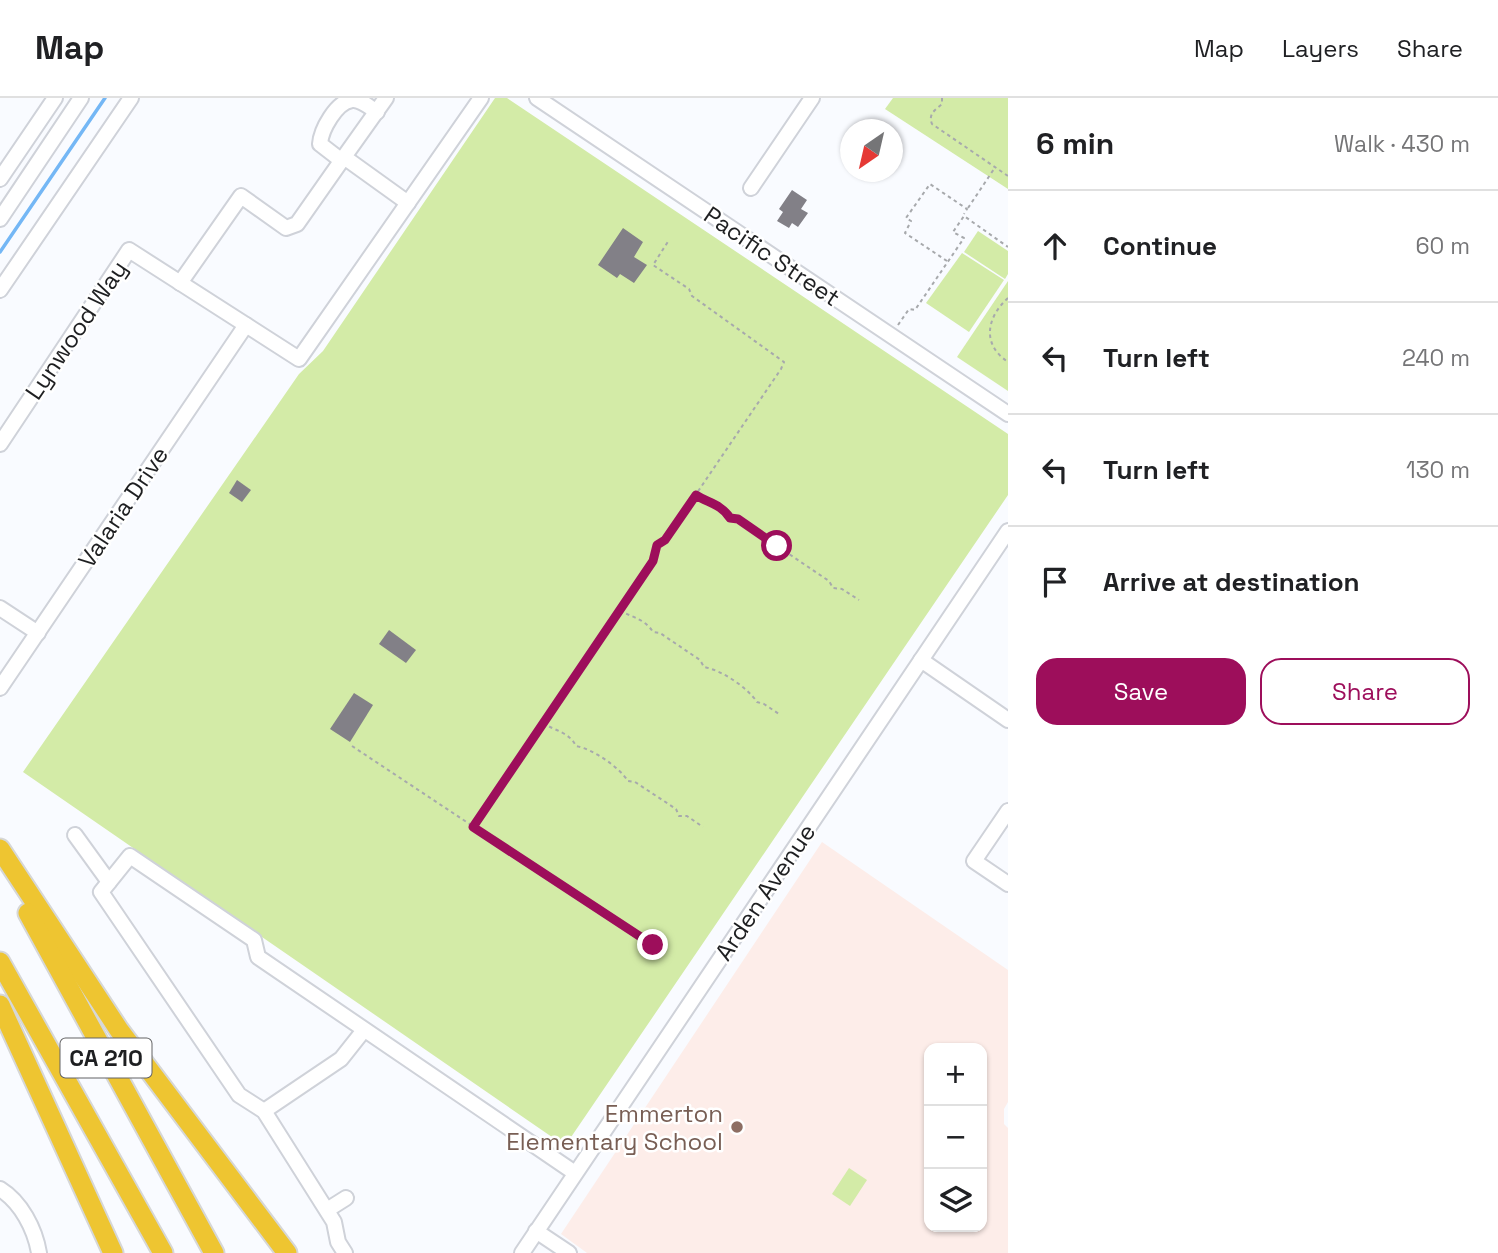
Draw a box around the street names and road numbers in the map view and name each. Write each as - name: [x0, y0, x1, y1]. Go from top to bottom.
- street label: Pacific Street: [698, 199, 846, 313]
- street label: Lynwood Way: [18, 254, 134, 406]
- street label: Valaria Drive: [71, 440, 175, 574]
- street label: Arden Avenue: [708, 818, 822, 966]
- road number: CA 210: [60, 1038, 152, 1077]

